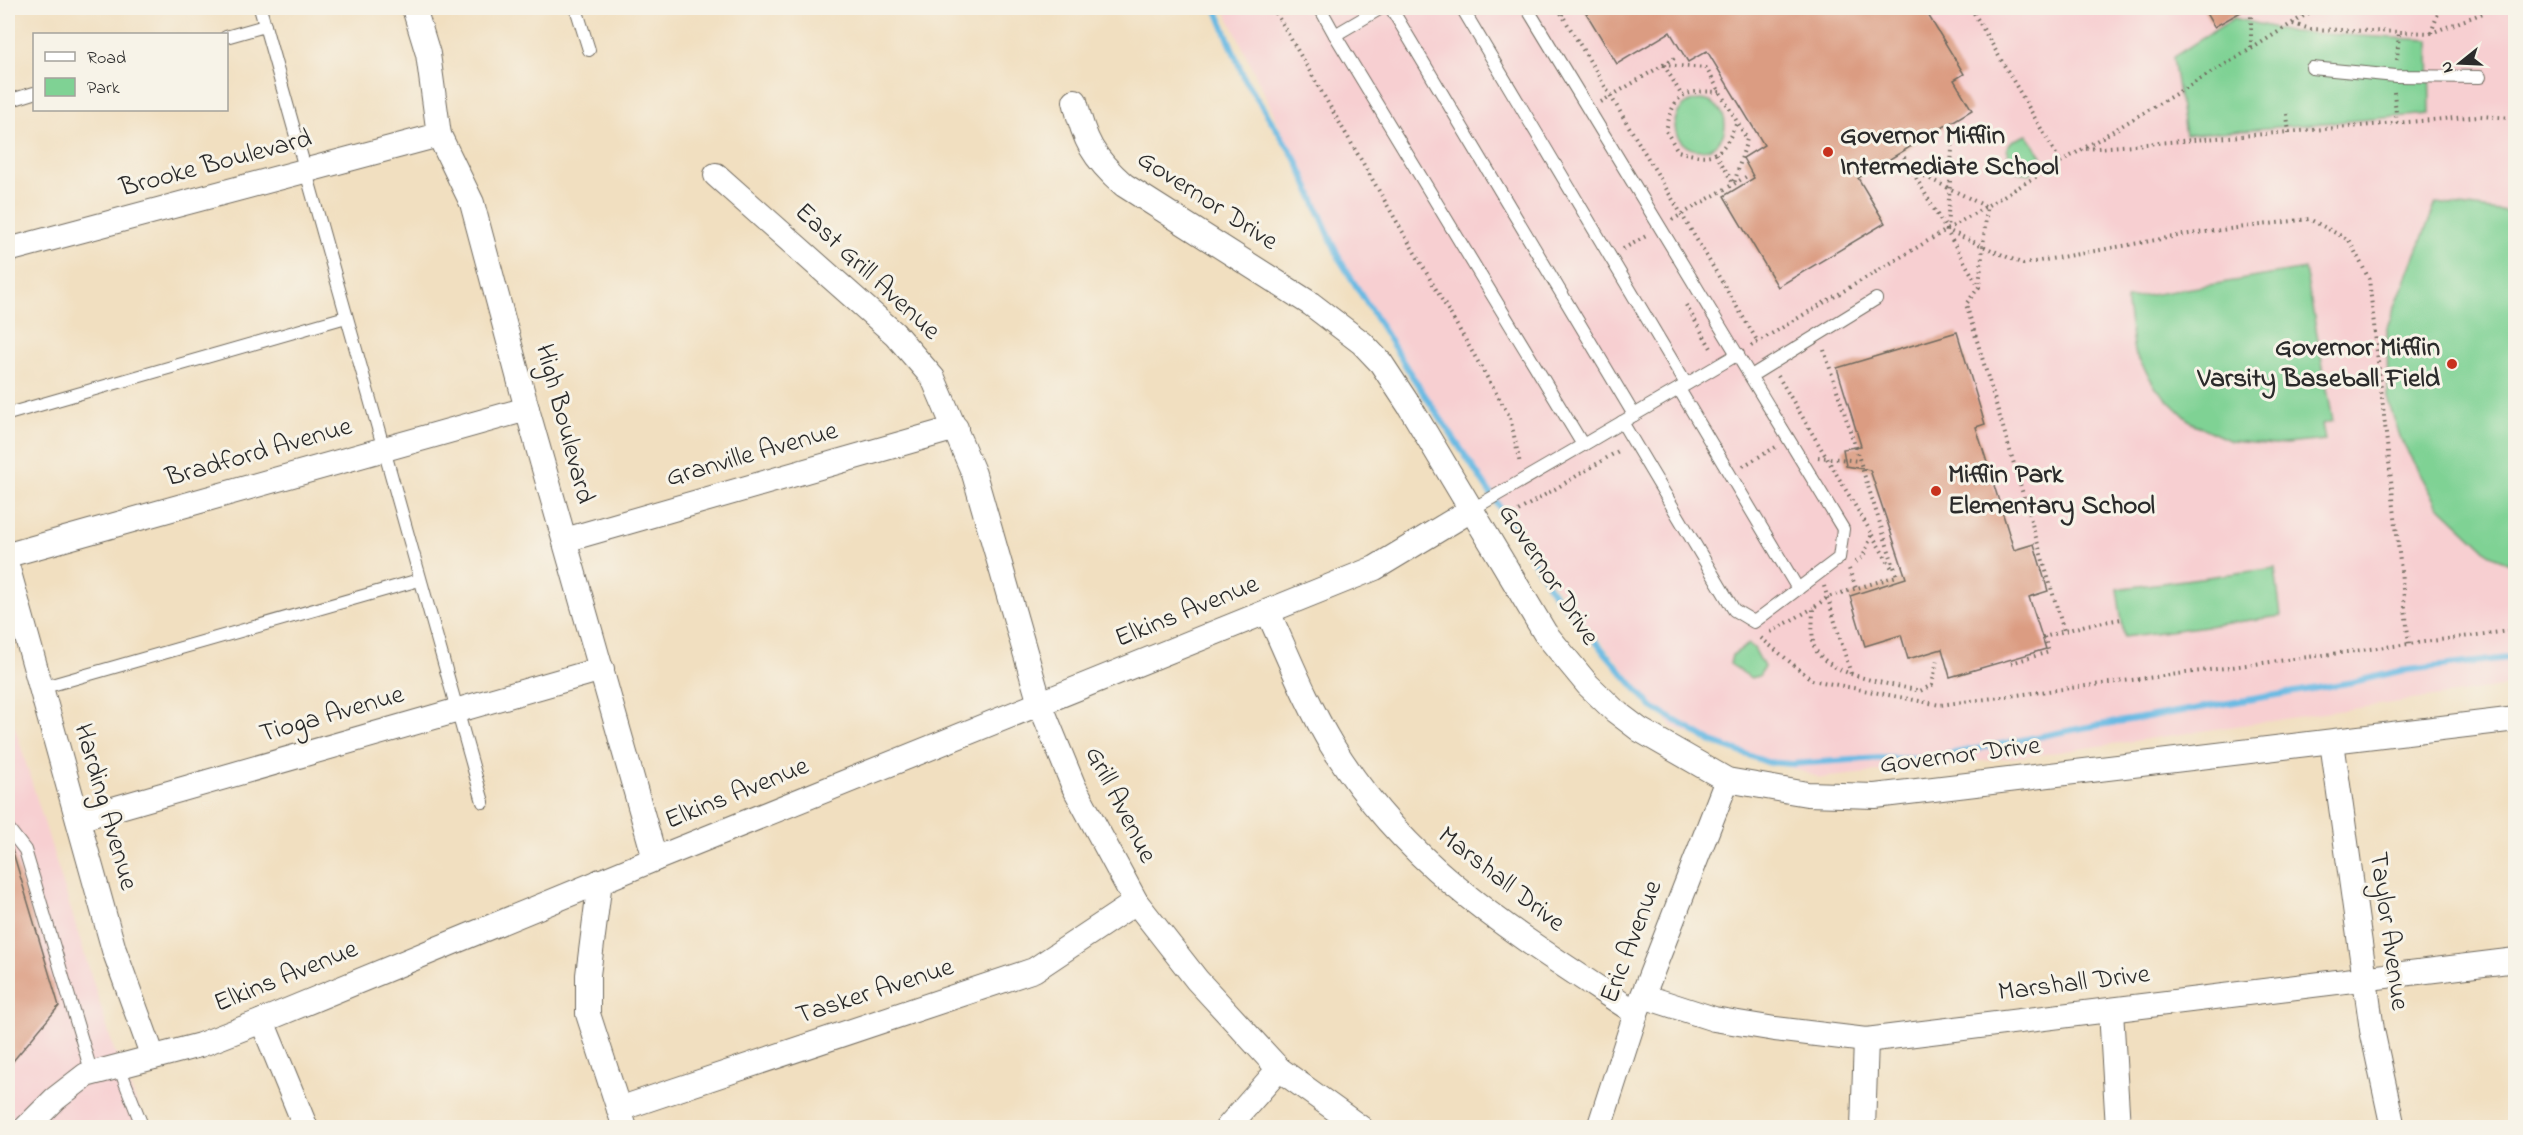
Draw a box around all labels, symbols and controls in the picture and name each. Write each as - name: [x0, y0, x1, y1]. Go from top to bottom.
- legend: [33, 33, 228, 111]
- north arrow: [2430, 33, 2490, 93]
- text: Road: [87, 46, 126, 72]
- text: N: [2434, 58, 2461, 76]
- text: Park: [87, 76, 120, 102]
- place label: Governor Mifflin Intermediate School: [1840, 117, 2059, 187]
- street label: Brooke Boulevard: [115, 120, 316, 209]
- street label: Governor Drive: [1129, 141, 1286, 262]
- marker: Governor Mifflin Intermediate School: [1821, 145, 1835, 159]
- street label: East Grill Avenue: [785, 194, 949, 351]
- place label: Governor Mifflin Varsity Baseball Field: [2197, 329, 2441, 399]
- street label: High Boulevard: [524, 340, 604, 508]
- marker: Governor Mifflin Varsity Baseball Field: [2445, 357, 2459, 371]
- street label: Bradford Avenue: [160, 408, 358, 499]
- street label: Granville Avenue: [661, 412, 843, 498]
- place label: Mifflin Park Elementary School: [1948, 456, 2155, 526]
- marker: Mifflin Park Elementary School: [1929, 484, 1943, 498]
- street label: Governor Drive: [1488, 497, 1609, 654]
- street label: Elkins Avenue: [1109, 565, 1266, 659]
- street label: Tioga Avenue: [255, 676, 410, 754]
- street label: Harding Avenue: [63, 719, 148, 896]
- street label: Governor Drive: [1877, 727, 2043, 785]
- street label: Grill Avenue: [1074, 740, 1167, 871]
- street label: Elkins Avenue: [659, 747, 816, 841]
- street label: Marshall Drive: [1429, 818, 1574, 943]
- street label: Taylor Avenue: [2358, 849, 2419, 1014]
- street label: Eric Avenue: [1591, 874, 1674, 1009]
- street label: Elkins Avenue: [208, 930, 365, 1024]
- street label: Tasker Avenue: [791, 948, 960, 1036]
- street label: Marshall Drive: [1996, 955, 2153, 1013]

